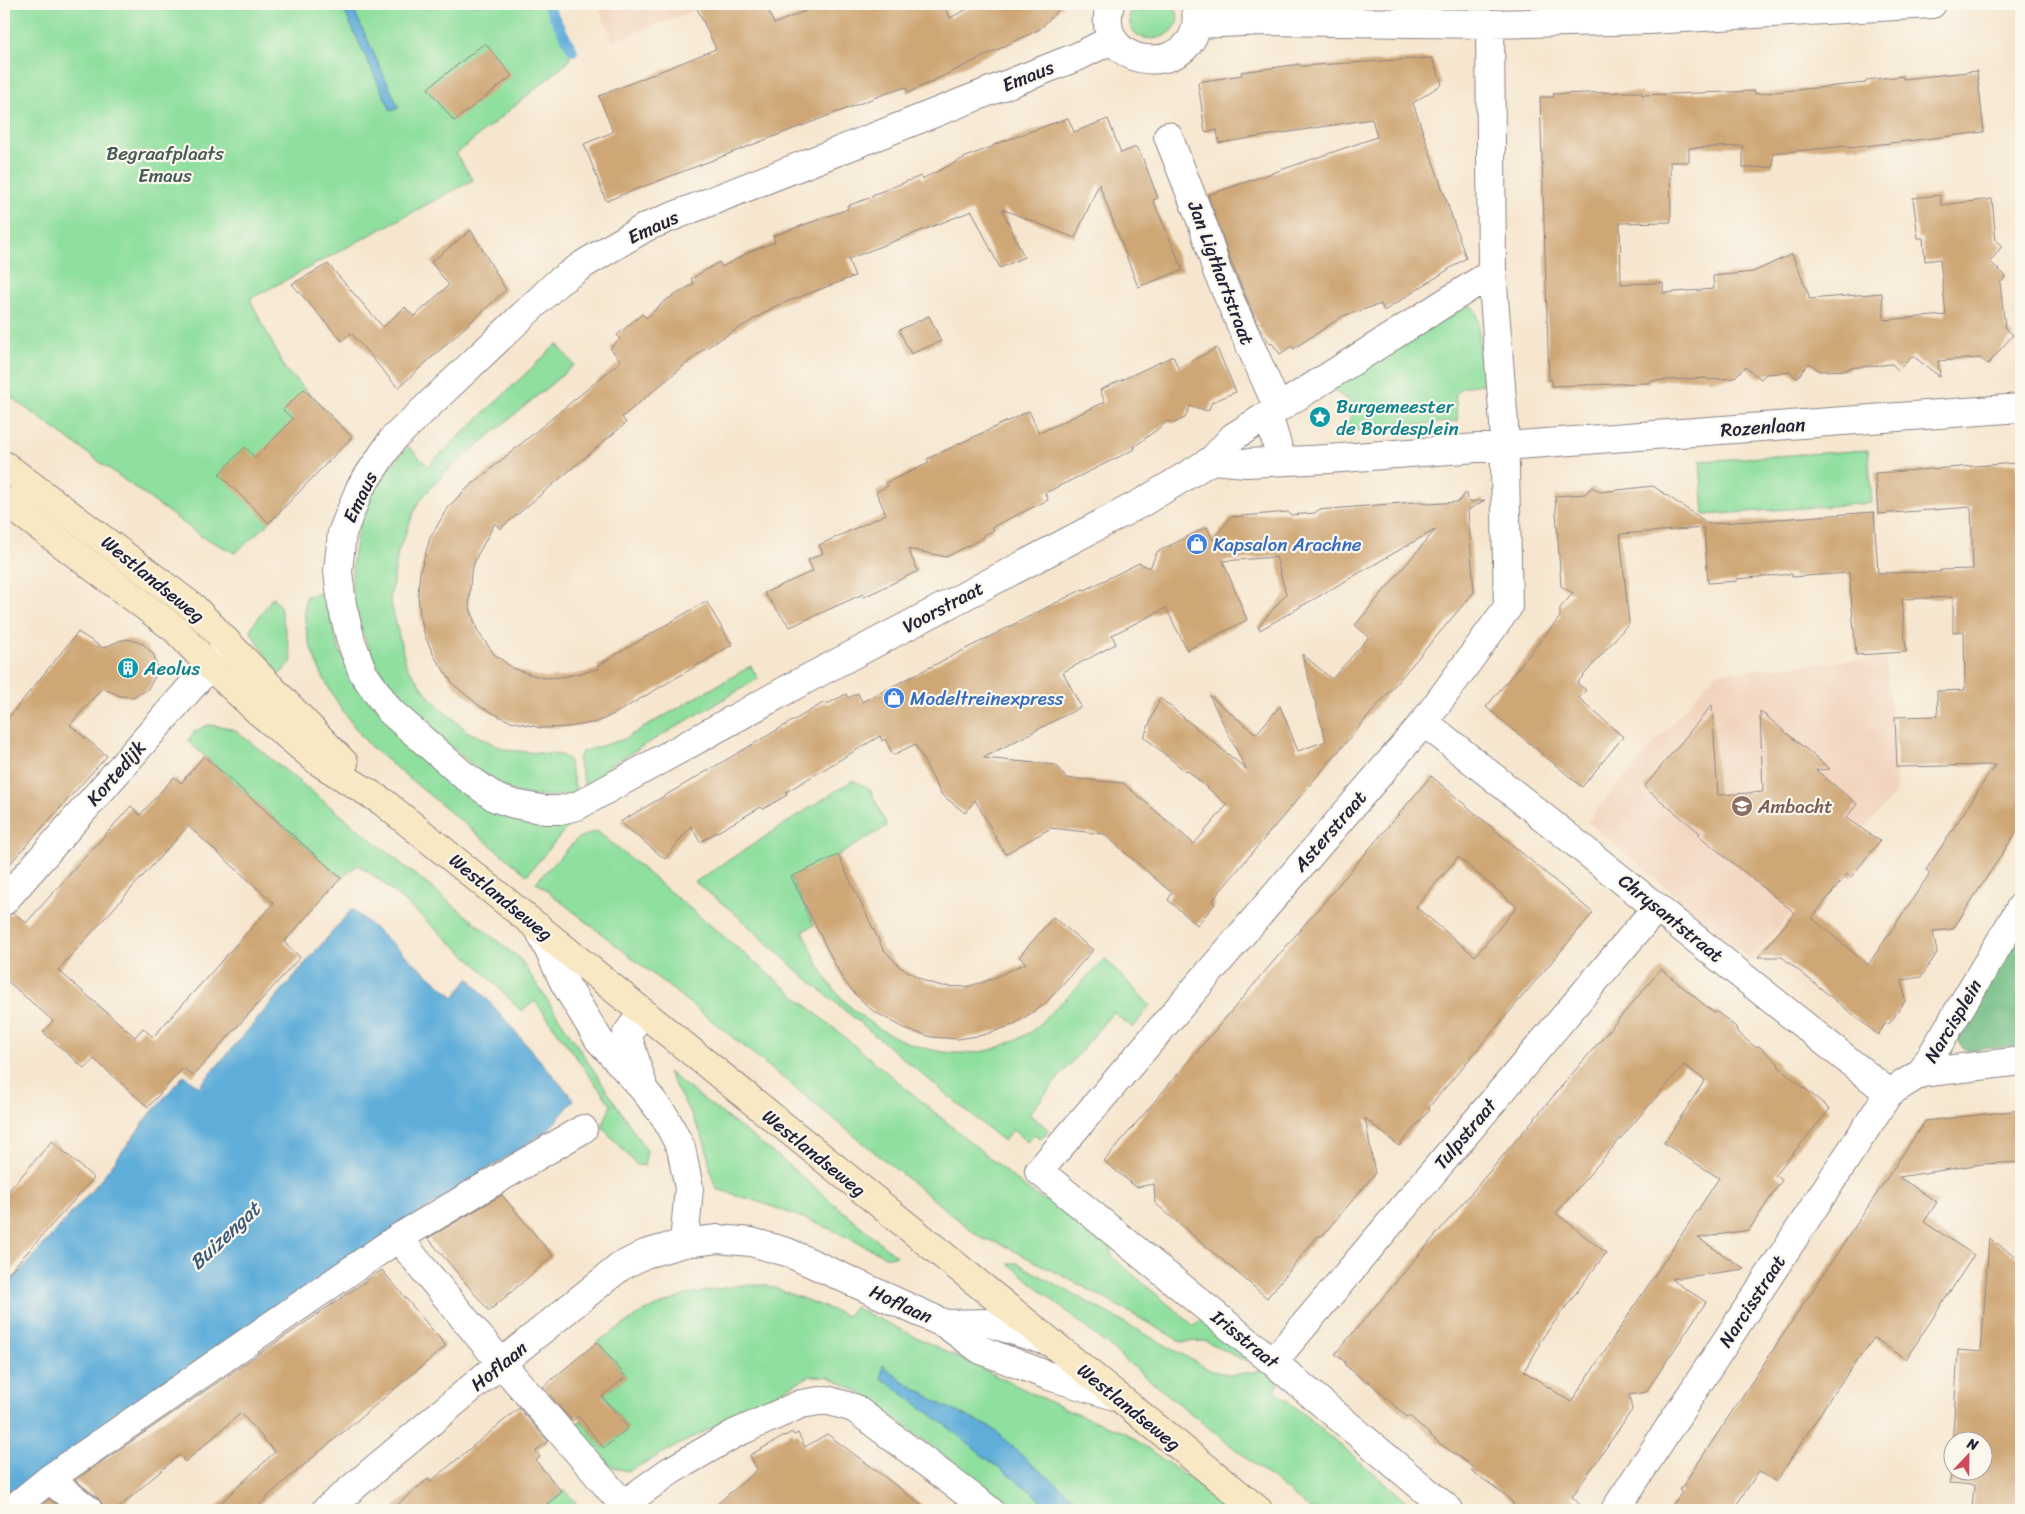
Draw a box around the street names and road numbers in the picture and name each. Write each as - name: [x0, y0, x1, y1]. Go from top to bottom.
- street label: Emaus: [997, 51, 1059, 101]
- street label: Jan Ligthartstraat: [1178, 195, 1264, 350]
- street label: Emaus: [622, 201, 684, 253]
- street label: Rozenlaan: [1719, 408, 1807, 446]
- street label: Emaus: [333, 465, 387, 528]
- street label: Westlandseweg: [94, 526, 213, 632]
- street label: Voorstraat: [896, 572, 990, 642]
- street label: Kortedijk: [78, 733, 154, 813]
- street label: Asterstraat: [1284, 783, 1375, 880]
- street label: Westlandseweg: [442, 844, 561, 950]
- street label: Chrysantstraat: [1611, 865, 1731, 971]
- street label: Narcisplein: [1915, 973, 1991, 1069]
- street label: Tulpstraat: [1425, 1090, 1506, 1177]
- street label: Westlandseweg: [755, 1100, 874, 1206]
- street label: Narcisstraat: [1710, 1248, 1794, 1354]
- street label: Hoflaan: [864, 1275, 938, 1333]
- street label: Irisstraat: [1203, 1300, 1287, 1378]
- street label: Hoflaan: [463, 1332, 535, 1400]
- street label: Westlandseweg: [1070, 1354, 1189, 1460]

